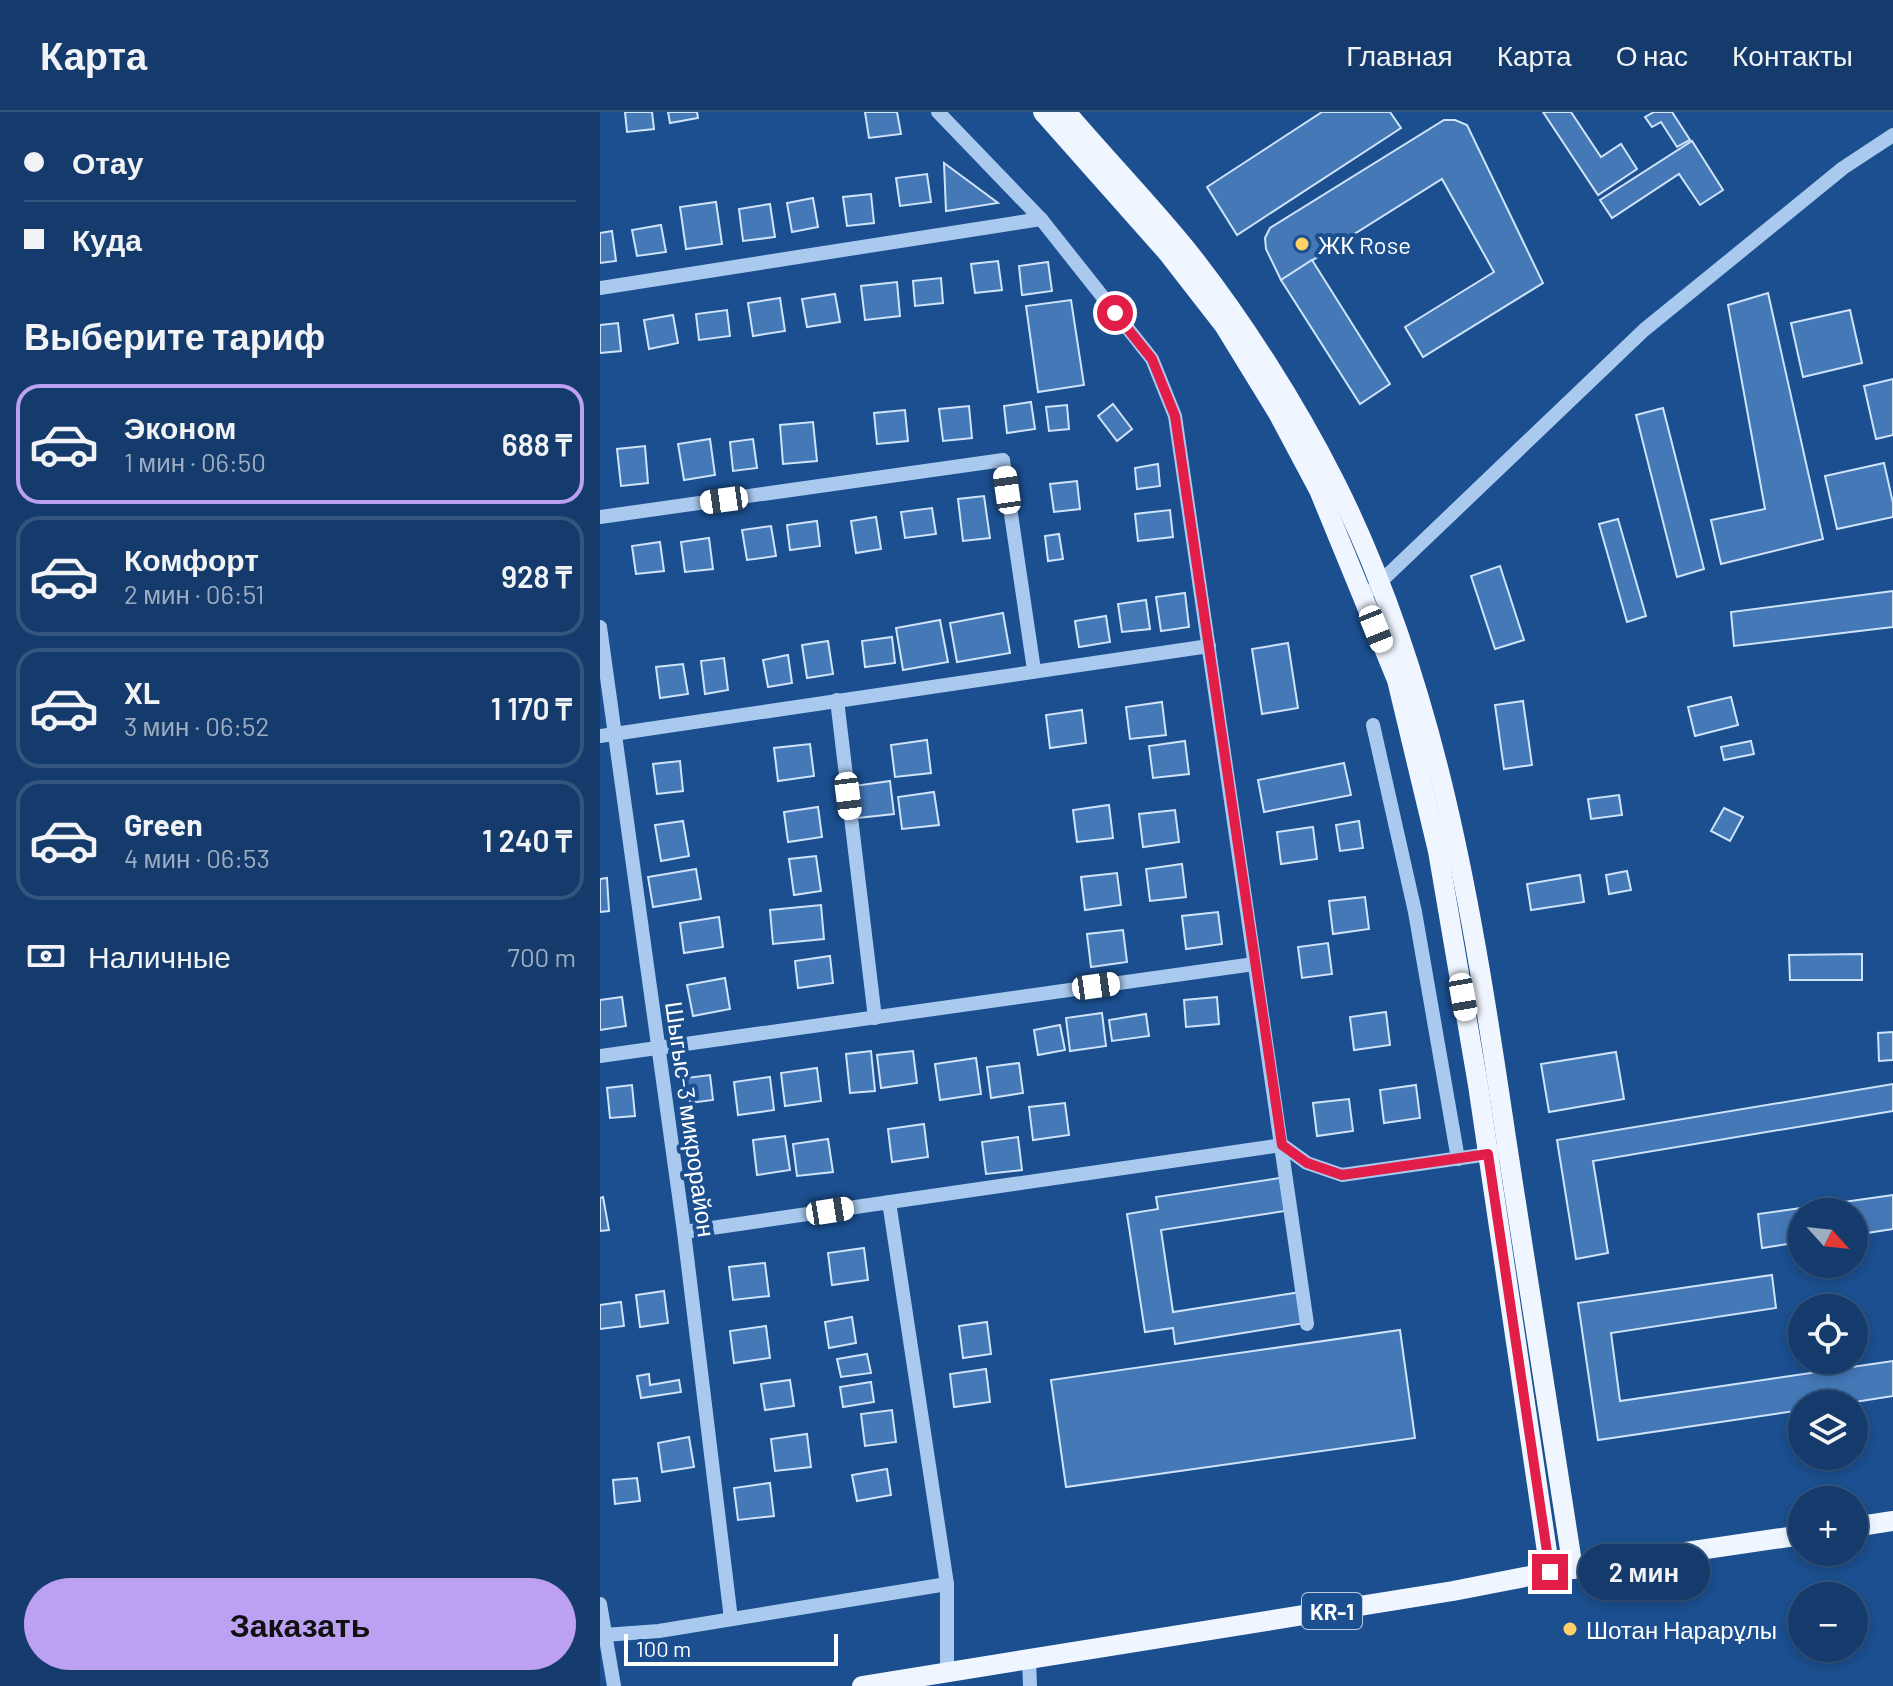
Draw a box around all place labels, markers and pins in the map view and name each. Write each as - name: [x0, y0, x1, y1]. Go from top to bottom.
- place label: ЖК Rose: [1318, 230, 1411, 259]
- marker: ЖК Rose: [1293, 235, 1311, 253]
- place label: Шотан Нарарұлы: [1586, 1615, 1777, 1644]
- marker: Шотан Нарарұлы: [1561, 1620, 1579, 1638]

